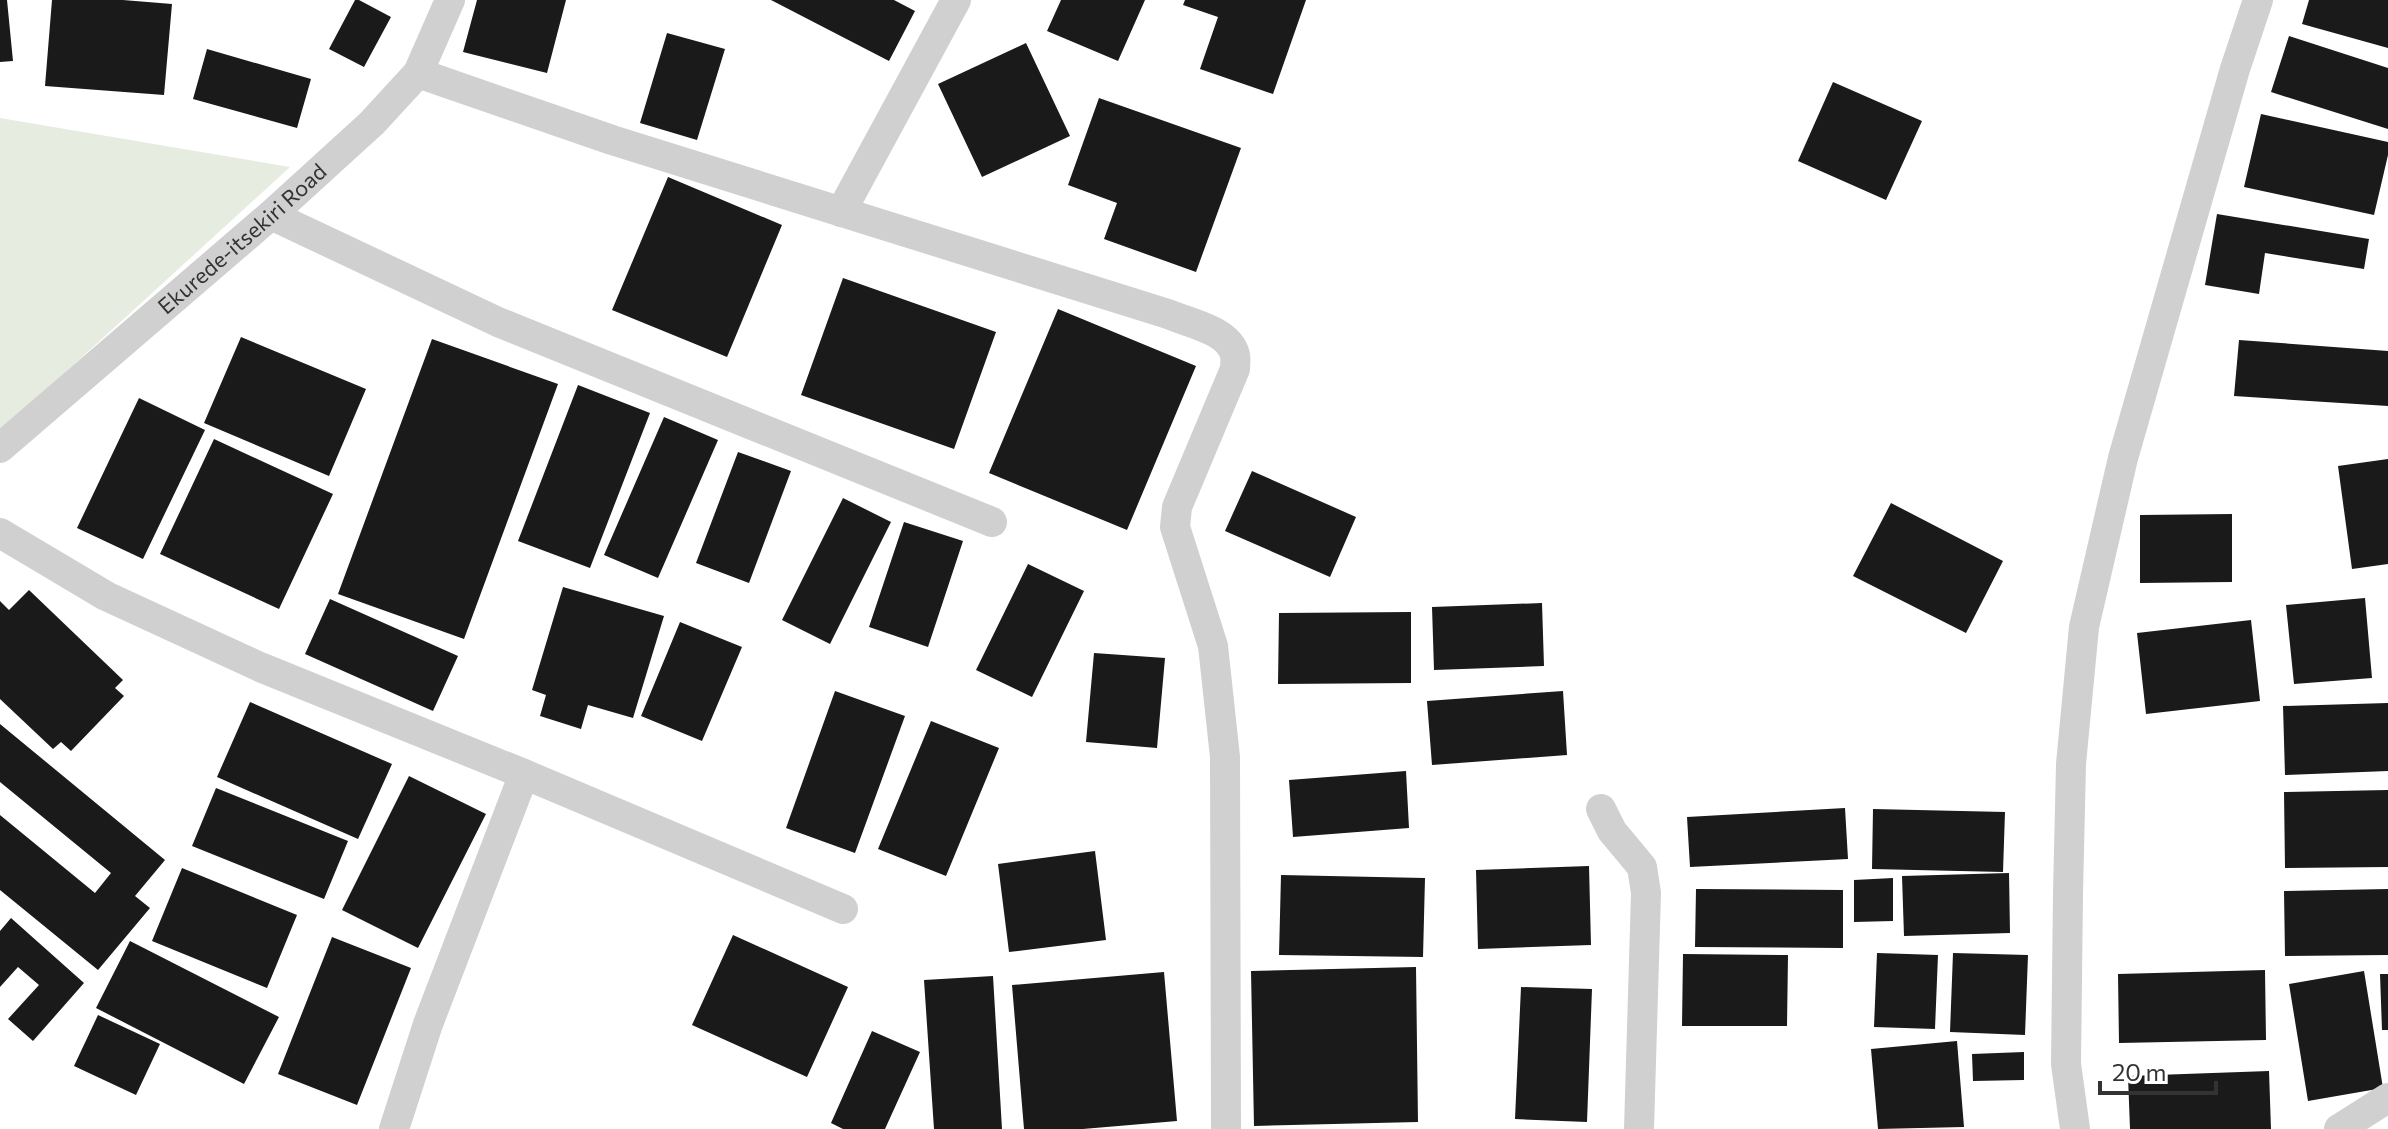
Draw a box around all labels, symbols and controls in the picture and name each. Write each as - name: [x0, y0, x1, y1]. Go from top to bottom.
- street label: Ekurede-itsekiri Road: [152, 157, 332, 319]
- scale bar: [2100, 1045, 2216, 1095]
- text: 20 m: [2112, 1057, 2166, 1086]

